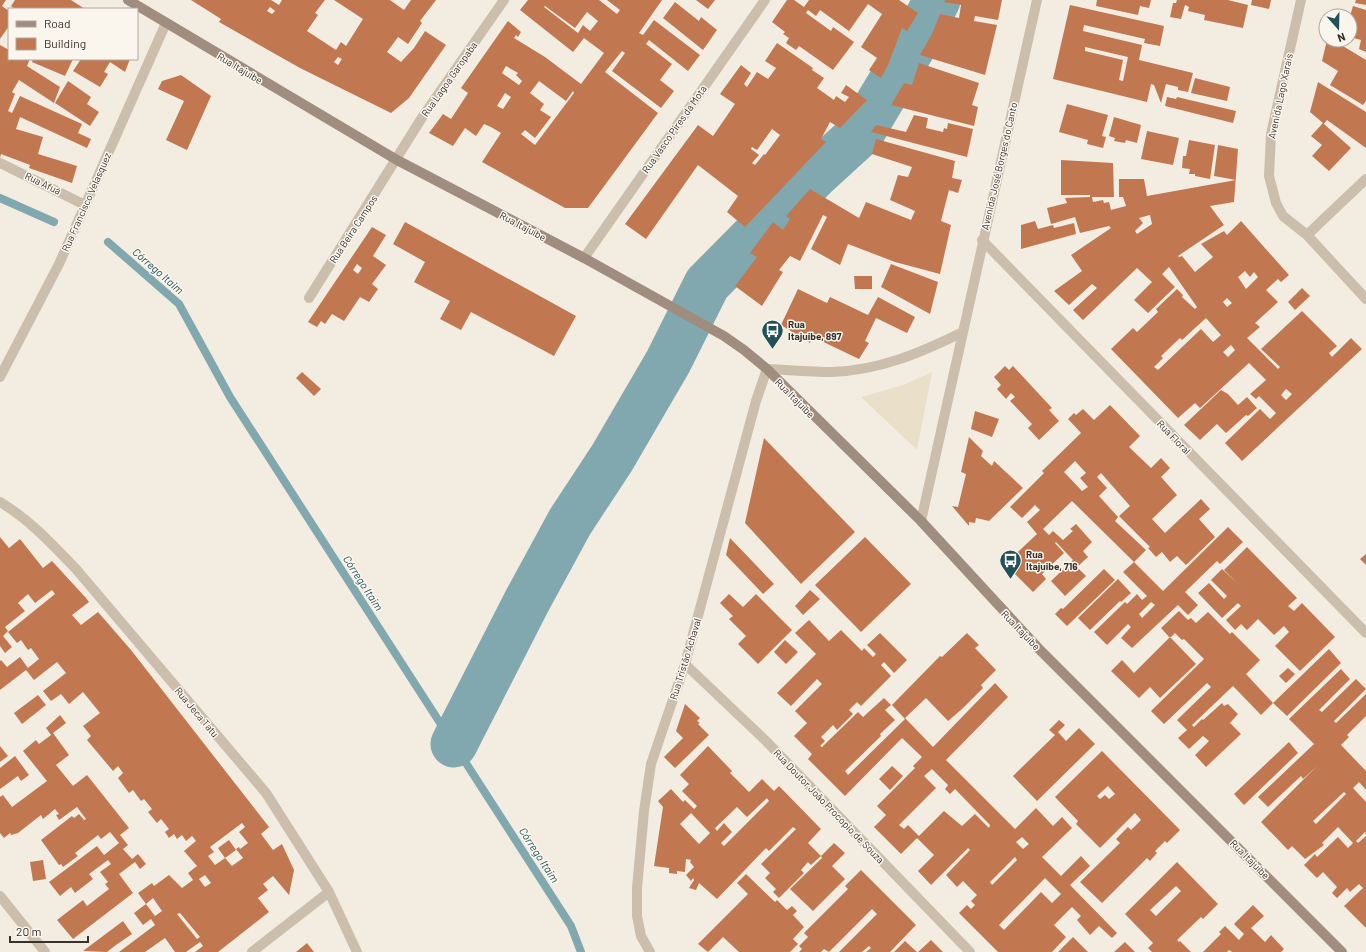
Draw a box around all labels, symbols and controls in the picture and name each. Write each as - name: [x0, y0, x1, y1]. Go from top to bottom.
- legend: [8, 8, 138, 60]
- north arrow: [1318, 8, 1358, 48]
- text: Road: [44, 16, 71, 30]
- text: N: [1336, 31, 1347, 45]
- text: Building: [44, 36, 86, 50]
- street label: Rua Lagoa Garopaba: [419, 39, 479, 119]
- street label: Rua Itajuíbe: [215, 50, 265, 86]
- street label: Avenida Lago Xarais: [1265, 52, 1295, 140]
- street label: Rua Vasco Pires da Mota: [639, 83, 709, 175]
- street label: Avenida José Borges do Canto: [978, 101, 1020, 231]
- street label: Rua Francisco Velasquez: [59, 150, 113, 253]
- street label: Rua Afuá: [23, 169, 63, 197]
- street label: Rua Beira Campos: [327, 193, 380, 265]
- street label: Rua Itajuíbe: [498, 209, 548, 243]
- water label: Córrego Itaim: [130, 245, 187, 296]
- bus stop icon: Rua Itajuibe, 897: [760, 317, 786, 350]
- place label: Rua Itajuibe, 897: [788, 318, 842, 342]
- street label: Rua Itajuíbe: [773, 376, 817, 420]
- street label: Rua Floral: [1155, 417, 1193, 457]
- bus stop icon: Rua Itajuibe, 716: [998, 547, 1024, 580]
- place label: Rua Itajuibe, 716: [1026, 548, 1078, 572]
- water label: Córrego Itaim: [341, 553, 386, 613]
- street label: Rua Itajuíbe: [999, 608, 1043, 652]
- street label: Rua Tristão Achaval: [667, 617, 703, 701]
- street label: Rua Jeca Tatu: [173, 685, 221, 739]
- street label: Rua Doutor João Procopio de Souza: [771, 746, 887, 866]
- water label: Córrego Itaim: [517, 825, 562, 885]
- street label: Rua Itajuíbe: [1228, 837, 1272, 881]
- scale bar: [10, 918, 88, 944]
- text: 20 m: [16, 924, 42, 938]

